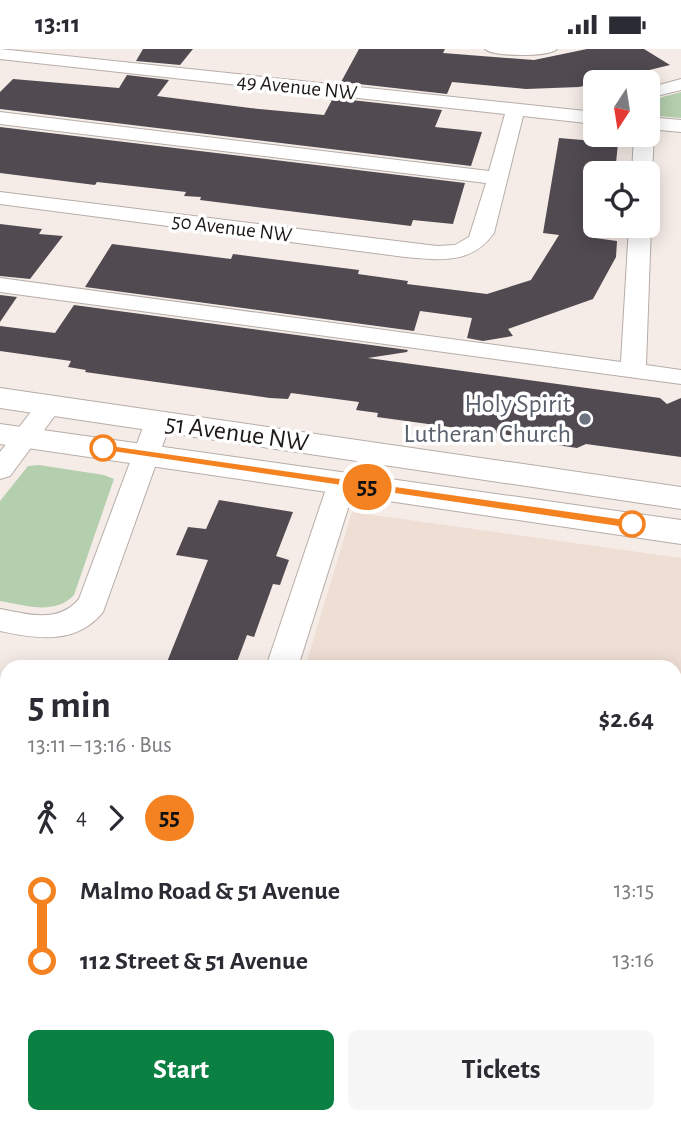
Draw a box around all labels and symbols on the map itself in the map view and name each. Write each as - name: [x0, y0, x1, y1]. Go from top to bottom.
- street label: 49 Avenue NW: [236, 70, 358, 104]
- north arrow: [583, 70, 660, 147]
- street label: 50 Avenue NW: [171, 210, 293, 246]
- place label: Holy Spirit Lutheran Church: [404, 391, 571, 447]
- street label: 51 Avenue NW: [164, 410, 311, 456]
- marker: Holy Spirit Lutheran Church: [577, 411, 593, 427]
- unlabelled marker: [90, 435, 116, 461]
- line badge: 55: [336, 464, 398, 510]
- unlabelled marker: [619, 511, 645, 537]

